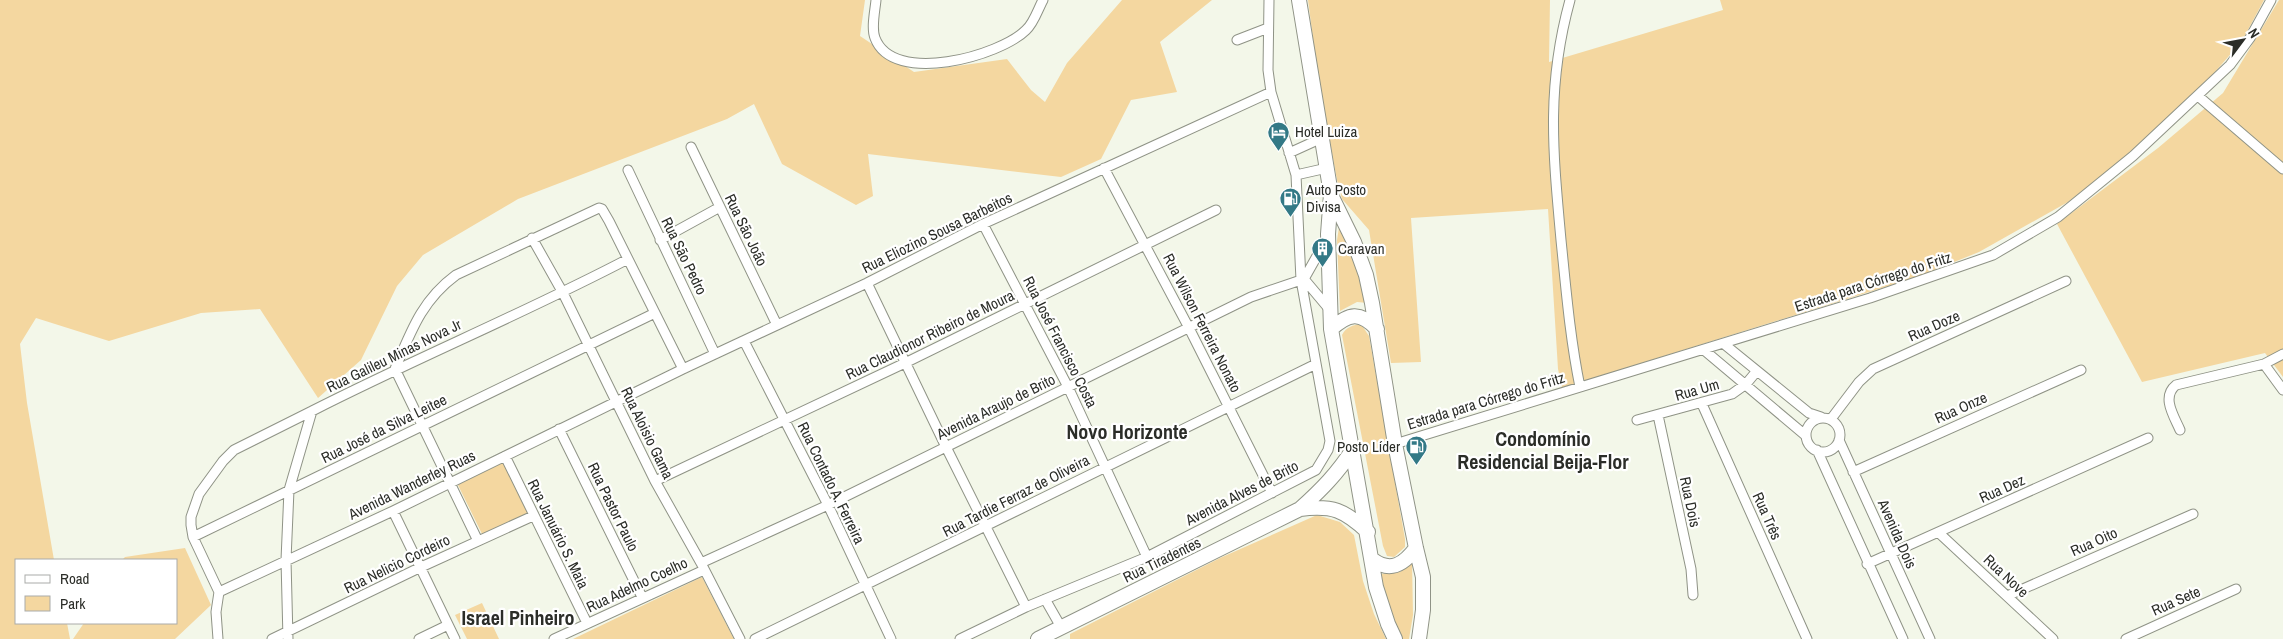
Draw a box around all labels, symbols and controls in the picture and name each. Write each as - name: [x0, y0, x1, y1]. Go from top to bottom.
- north arrow: [2218, 15, 2268, 65]
- text: N: [2244, 25, 2264, 41]
- hotel icon: Hotel Luiza: [1267, 120, 1291, 151]
- place label: Hotel Luiza: [1295, 121, 1357, 142]
- place label: Auto Posto Divisa: [1305, 179, 1366, 217]
- street label: Rua Eliozino Sousa Barbeitos: [858, 187, 1015, 278]
- fuel station icon: Auto Posto Divisa: [1278, 187, 1302, 218]
- street label: Rua São João: [720, 190, 773, 270]
- street label: Rua São Pedro: [657, 213, 712, 298]
- building icon: Caravan: [1310, 237, 1334, 268]
- place label: Caravan: [1338, 238, 1385, 259]
- street label: Estrada para Córrego do Fritz: [1792, 246, 1954, 317]
- street label: Rua Wilson Ferreira Nonato: [1158, 250, 1247, 396]
- street label: Rua José Francisco Costa: [1018, 272, 1103, 411]
- street label: Rua Claudionor Ribeiro de Moura: [842, 284, 1018, 385]
- street label: Rua Doze: [1905, 305, 1963, 346]
- street label: Rua Galileu Minas Nova Jr: [323, 314, 465, 397]
- street label: Estrada para Córrego do Fritz: [1405, 367, 1567, 434]
- street label: Avenida Araujo de Brito: [932, 369, 1059, 445]
- street label: Rua Um: [1672, 373, 1721, 406]
- street label: Rua Aloisio Gama: [616, 383, 679, 482]
- street label: Rua Onze: [1931, 387, 1991, 428]
- street label: Rua José da Silva Leitee: [317, 389, 450, 468]
- street label: Rua Contado A. Ferreira: [793, 418, 870, 547]
- district label: Novo Horizonte: [1066, 418, 1188, 445]
- district label: Condomínio Residencial Beija-Flor: [1457, 425, 1629, 475]
- fuel station icon: Posto Líder: [1404, 435, 1428, 466]
- place label: Posto Líder: [1337, 436, 1400, 457]
- street label: Avenida Wanderley Ruas: [344, 445, 479, 525]
- street label: Rua Tardie Ferraz de Oliveira: [939, 449, 1093, 542]
- street label: Avenida Alves de Brito: [1181, 455, 1302, 531]
- street label: Rua Pastor Paulo: [583, 459, 644, 555]
- street label: Rua Dez: [1976, 469, 2028, 508]
- street label: Rua Januário S. Maia: [523, 475, 594, 592]
- street label: Rua Dois: [1675, 475, 1706, 529]
- street label: Rua Três: [1748, 489, 1787, 543]
- street label: Avenida Dois: [1872, 495, 1922, 572]
- street label: Rua Oito: [2067, 522, 2121, 561]
- street label: Rua Nelicio Cordeiro: [340, 529, 453, 598]
- street label: Rua Tiradentes: [1119, 532, 1204, 587]
- street label: Rua Nove: [1979, 549, 2034, 602]
- street label: Rua Adelmo Coelho: [583, 552, 691, 617]
- legend: [15, 559, 178, 624]
- text: Road: [60, 568, 89, 589]
- street label: Rua Sete: [2148, 580, 2204, 621]
- text: Park: [60, 593, 86, 614]
- district label: Israel Pinheiro: [461, 604, 575, 631]

